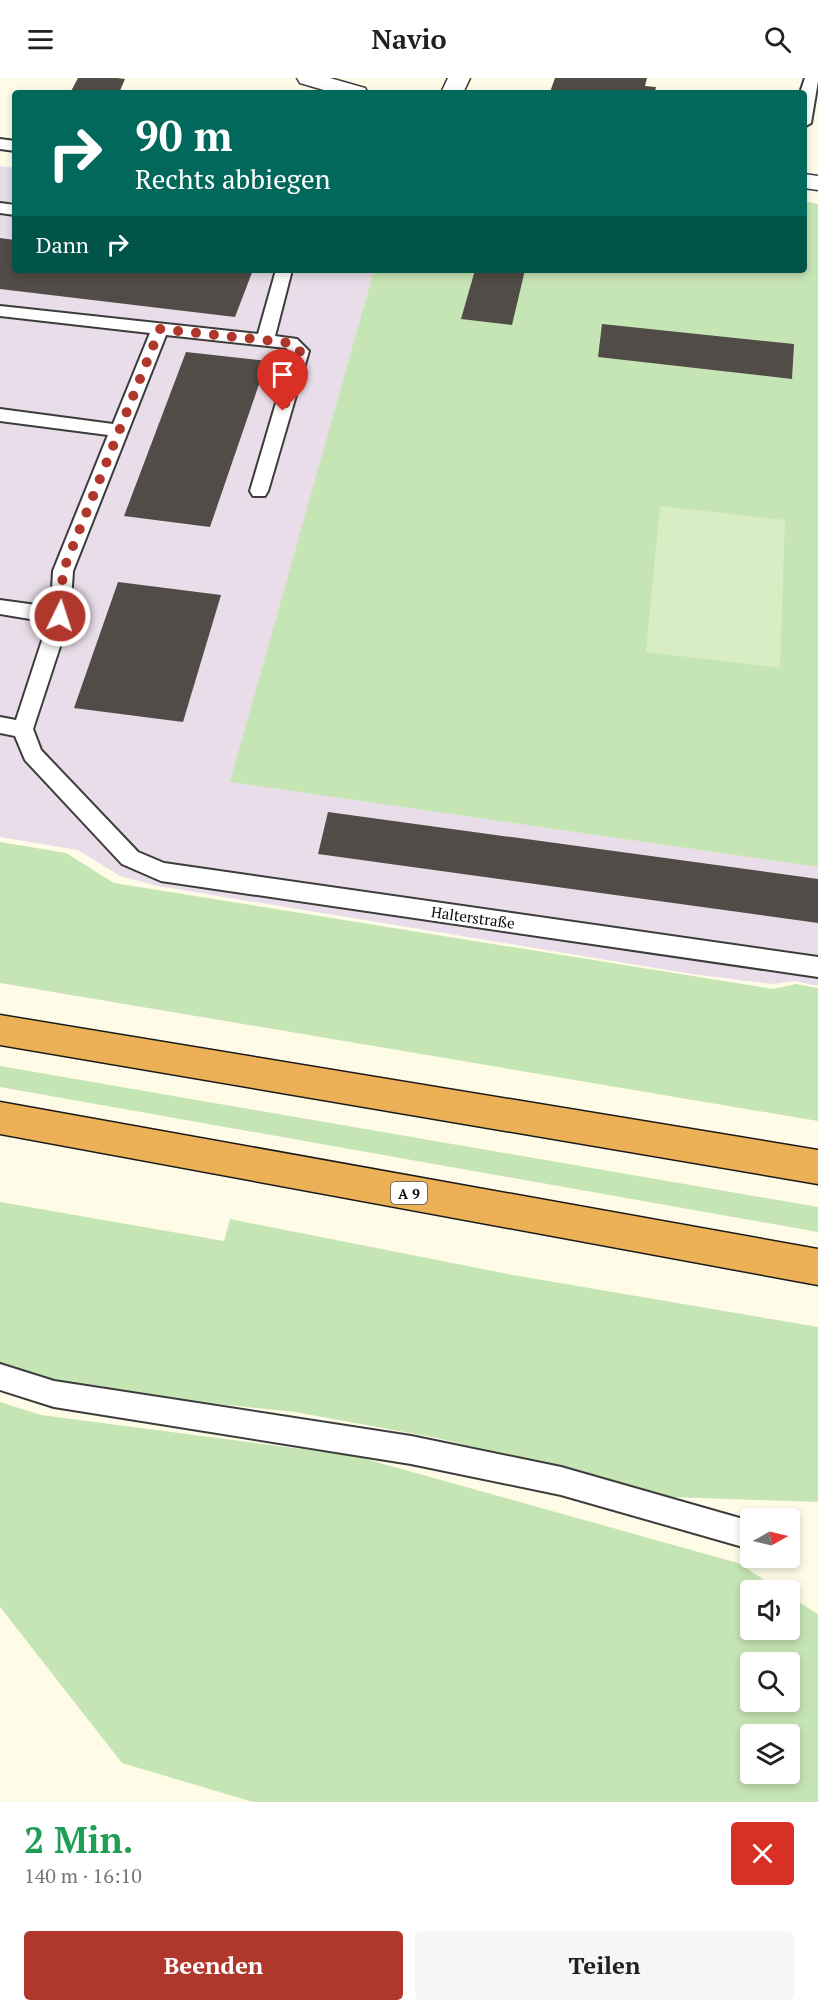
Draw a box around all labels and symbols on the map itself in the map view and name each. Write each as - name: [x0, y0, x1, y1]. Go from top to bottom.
- pin: [257, 349, 308, 411]
- position arrow: [28, 584, 92, 648]
- street label: Halterstraße: [430, 901, 516, 933]
- road number: A 9: [391, 1182, 427, 1204]
- north arrow: [740, 1508, 800, 1568]

